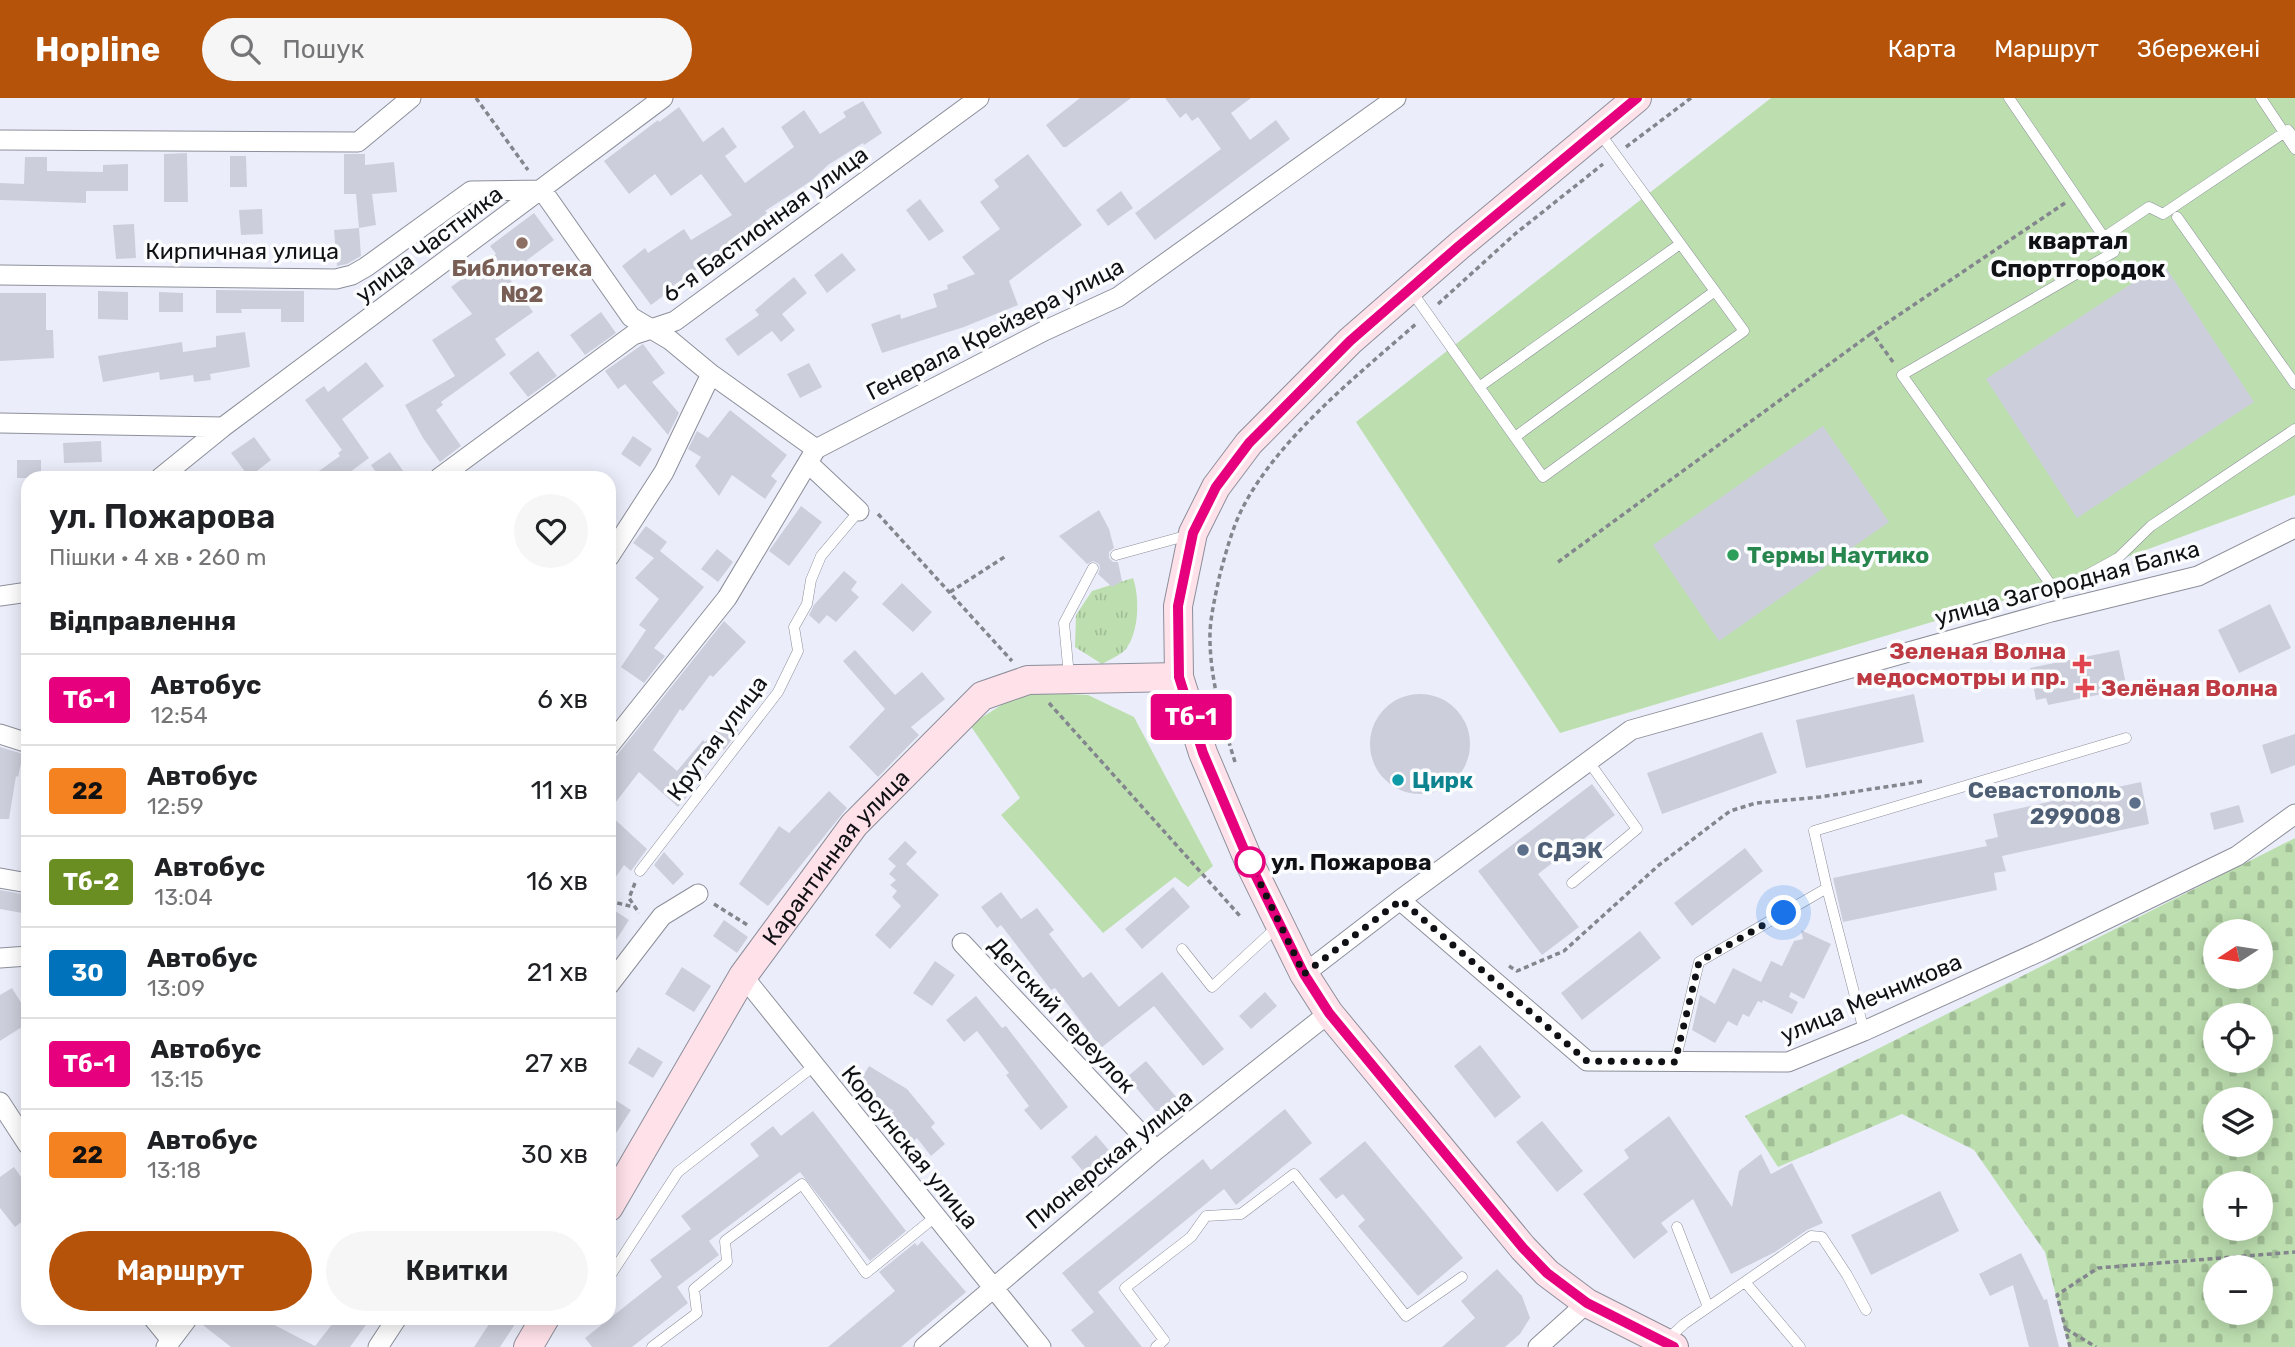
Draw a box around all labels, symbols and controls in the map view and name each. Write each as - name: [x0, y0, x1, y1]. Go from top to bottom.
- search box: [202, 18, 692, 81]
- text: Hopline: [35, 30, 160, 69]
- icon: search: [226, 30, 264, 68]
- text: Пошук: [282, 34, 364, 65]
- text: Карта: [1888, 35, 1956, 63]
- text: Маршрут: [1994, 35, 2099, 63]
- text: Збережені: [2137, 35, 2260, 63]
- street label: 6-я Бастионная улица: [657, 140, 873, 308]
- street label: улица Частника: [350, 180, 508, 308]
- district label: квартал Спортгородок: [1990, 227, 2166, 283]
- marker: Библиотека №2: [514, 235, 530, 251]
- street label: Кирпичная улица: [145, 237, 339, 265]
- street label: Генерала Крейзера улица: [862, 252, 1128, 406]
- place label: Библиотека №2: [452, 254, 592, 308]
- button: heart: [514, 494, 588, 568]
- text: ул. Пожарова: [49, 497, 275, 536]
- street label: улица Загородная Балка: [1932, 534, 2202, 632]
- place label: Термы Наутико: [1747, 541, 1929, 569]
- text: Пішки · 4 хв · 260 m: [49, 543, 266, 571]
- marker: Термы Наутико: [1725, 547, 1741, 563]
- text: Відправлення: [49, 606, 236, 637]
- place label: Зеленая Волна медосмотры и пр.: [1856, 637, 2066, 691]
- marker: Зеленая Волна медосмотры и пр.: [2072, 654, 2092, 674]
- text: Автобус: [151, 670, 261, 701]
- street label: Крутая улица: [661, 670, 773, 806]
- place label: Зелёная Волна: [2101, 674, 2278, 702]
- marker: Зелёная Волна: [2075, 678, 2095, 698]
- text: 6 хв: [537, 684, 588, 715]
- text: Тб-1: [63, 686, 116, 714]
- line badge: Тб-1: [1142, 694, 1240, 740]
- text: 12:54: [151, 701, 208, 729]
- text: Тб-1: [1165, 703, 1217, 731]
- text: Автобус: [147, 761, 258, 792]
- street label: Карантинная улица: [756, 763, 915, 951]
- place label: Цирк: [1412, 766, 1473, 794]
- marker: Цирк: [1390, 772, 1406, 788]
- text: 11 хв: [531, 775, 588, 806]
- place label: Севастополь 299008: [1968, 776, 2121, 830]
- text: 22: [72, 777, 103, 805]
- text: 12:59: [147, 792, 204, 820]
- marker: Севастополь 299008: [2127, 795, 2143, 811]
- place label: СДЭК: [1537, 836, 1603, 864]
- marker: СДЭК: [1515, 842, 1531, 858]
- marker: ул. Пожарова: [1235, 847, 1265, 877]
- place label: ул. Пожарова: [1271, 848, 1432, 876]
- text: Автобус: [154, 852, 265, 883]
- text: 16 хв: [526, 866, 588, 897]
- text: Тб-2: [63, 868, 119, 896]
- text: 13:04: [154, 883, 213, 911]
- your location: [1766, 895, 1801, 930]
- north arrow: [2203, 919, 2273, 989]
- map controls: [2203, 919, 2273, 1325]
- street label: Детский переулок: [983, 931, 1141, 1099]
- text: Автобус: [147, 943, 258, 974]
- street label: улица Мечникова: [1776, 947, 1966, 1049]
- text: 21 хв: [527, 957, 588, 988]
- text: 30: [71, 959, 104, 987]
- text: 13:09: [147, 974, 205, 1002]
- button: locate: [2203, 1003, 2273, 1073]
- text: Автобус: [151, 1034, 261, 1065]
- text: 27 хв: [524, 1048, 588, 1079]
- text: Тб-1: [63, 1050, 116, 1078]
- street label: Корсунская улица: [835, 1060, 985, 1234]
- text: 13:15: [151, 1065, 204, 1093]
- street label: Пионерская улица: [1020, 1083, 1198, 1235]
- button: layers: [2203, 1087, 2273, 1157]
- text: Автобус: [147, 1125, 258, 1156]
- text: 30 хв: [521, 1139, 588, 1170]
- text: 22: [72, 1141, 103, 1169]
- text: 13:18: [147, 1156, 201, 1184]
- button: +: [2203, 1171, 2273, 1241]
- button: Маршрут: [49, 1231, 312, 1311]
- button: Квитки: [326, 1231, 588, 1311]
- button: −: [2203, 1255, 2273, 1325]

